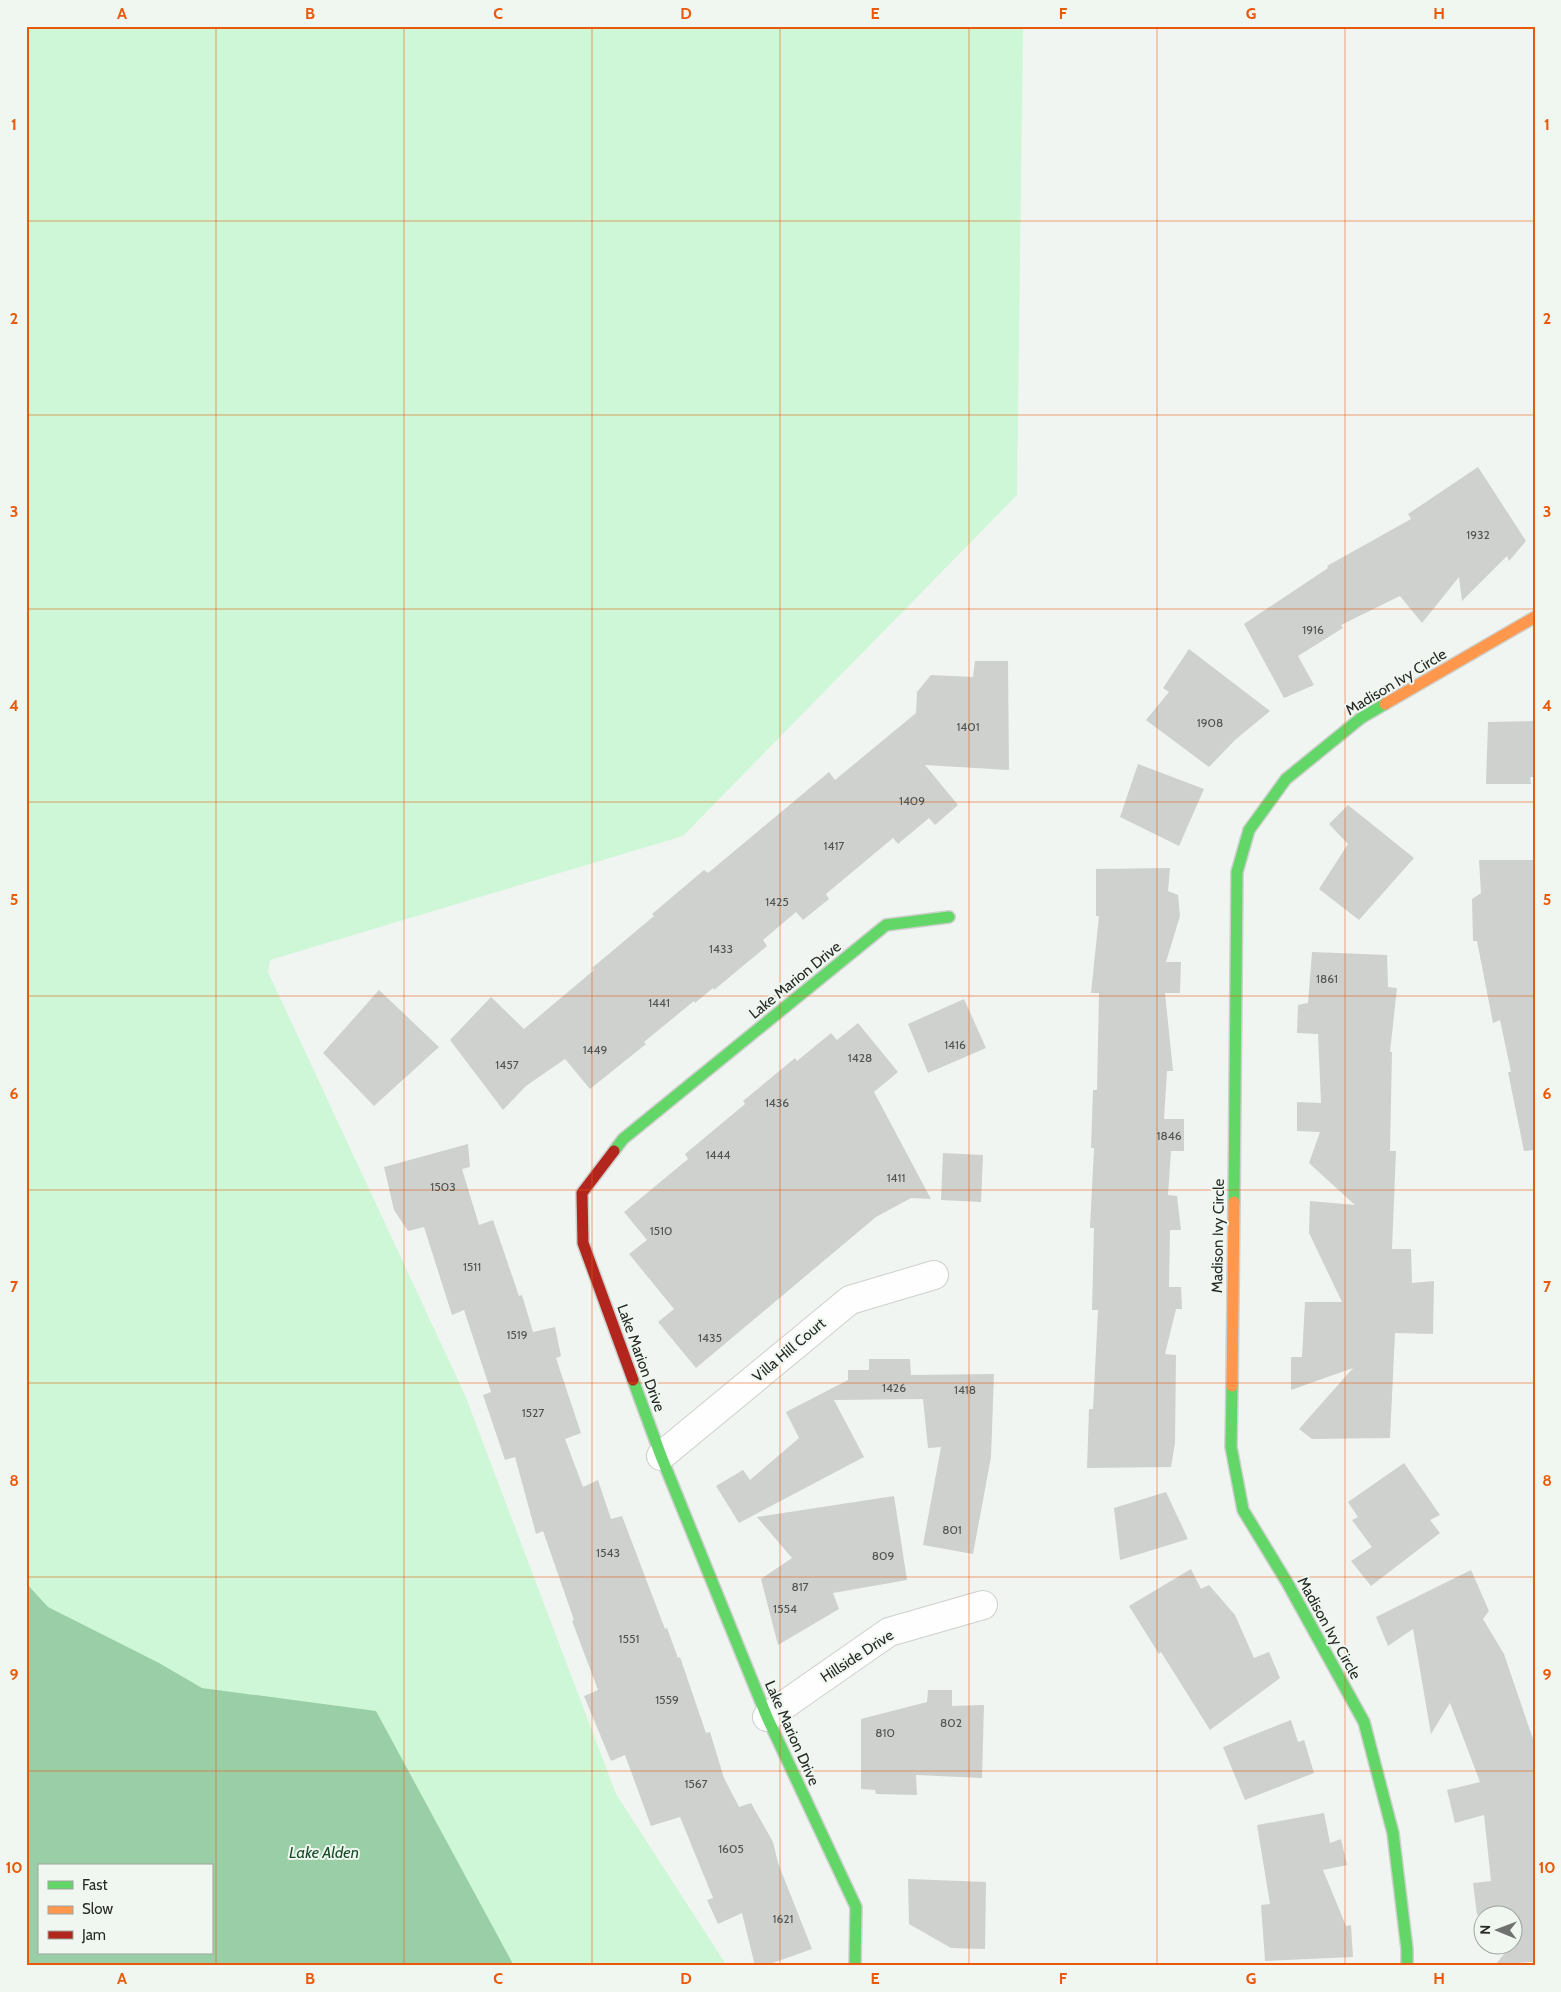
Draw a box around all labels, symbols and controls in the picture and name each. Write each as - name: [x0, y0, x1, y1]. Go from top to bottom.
- text: A: [117, 4, 127, 23]
- text: B: [305, 4, 315, 23]
- text: C: [493, 4, 503, 23]
- text: D: [680, 4, 692, 23]
- text: E: [870, 4, 880, 23]
- text: F: [1059, 4, 1068, 23]
- text: G: [1246, 4, 1256, 23]
- text: H: [1433, 4, 1445, 23]
- text: 1: [11, 115, 17, 134]
- text: 1: [1544, 115, 1550, 134]
- text: 2: [10, 309, 18, 328]
- text: 2: [1543, 309, 1551, 328]
- text: 3: [10, 502, 18, 521]
- text: 3: [1543, 502, 1551, 521]
- house number: 1932: [1466, 527, 1490, 542]
- house number: 1916: [1302, 622, 1324, 637]
- street label: Madison Ivy Circle: [1342, 645, 1450, 719]
- text: 4: [9, 696, 19, 715]
- text: 4: [1542, 696, 1552, 715]
- house number: 1908: [1197, 715, 1223, 730]
- house number: 1401: [956, 719, 980, 734]
- house number: 1409: [899, 793, 925, 808]
- house number: 1417: [824, 838, 844, 853]
- text: 5: [10, 890, 18, 909]
- text: 5: [1543, 890, 1551, 909]
- house number: 1425: [765, 894, 789, 909]
- street label: Lake Marion Drive: [745, 937, 845, 1023]
- house number: 1433: [709, 941, 733, 956]
- house number: 1861: [1316, 971, 1338, 986]
- house number: 1441: [648, 995, 670, 1010]
- house number: 1416: [944, 1037, 966, 1052]
- house number: 1449: [583, 1042, 607, 1057]
- house number: 1428: [848, 1050, 872, 1065]
- house number: 1457: [495, 1057, 519, 1072]
- text: 6: [10, 1084, 19, 1103]
- text: 6: [1543, 1084, 1552, 1103]
- house number: 1436: [765, 1095, 789, 1110]
- house number: 1846: [1157, 1128, 1182, 1143]
- house number: 1444: [706, 1147, 730, 1162]
- house number: 1411: [887, 1170, 905, 1185]
- street label: Madison Ivy Circle: [1208, 1178, 1228, 1293]
- house number: 1503: [430, 1179, 456, 1194]
- house number: 1510: [650, 1223, 672, 1238]
- house number: 1511: [463, 1259, 481, 1274]
- text: 7: [10, 1277, 19, 1296]
- text: 7: [1543, 1277, 1552, 1296]
- street label: Lake Marion Drive: [613, 1302, 669, 1414]
- street label: Villa Hill Court: [749, 1314, 829, 1386]
- house number: 1519: [506, 1327, 528, 1342]
- house number: 1435: [698, 1330, 722, 1345]
- house number: 1426: [882, 1380, 906, 1395]
- house number: 1418: [954, 1382, 976, 1397]
- house number: 1527: [522, 1405, 544, 1420]
- text: 8: [9, 1471, 19, 1490]
- text: 8: [1542, 1471, 1552, 1490]
- house number: 801: [942, 1522, 962, 1537]
- house number: 1543: [596, 1545, 620, 1560]
- house number: 809: [872, 1548, 894, 1563]
- street label: Madison Ivy Circle: [1293, 1574, 1365, 1683]
- house number: 817: [791, 1579, 809, 1594]
- house number: 1554: [773, 1601, 797, 1616]
- street label: Hillside Drive: [817, 1626, 897, 1686]
- house number: 1551: [619, 1631, 639, 1646]
- text: 9: [10, 1665, 19, 1684]
- text: 9: [1543, 1665, 1552, 1684]
- street label: Lake Marion Drive: [761, 1678, 823, 1789]
- house number: 1559: [655, 1692, 679, 1707]
- house number: 802: [940, 1715, 962, 1730]
- house number: 810: [875, 1725, 895, 1740]
- house number: 1567: [684, 1776, 708, 1791]
- house number: 1605: [718, 1841, 744, 1856]
- water label: Lake Alden: [289, 1843, 359, 1862]
- text: 10: [5, 1858, 23, 1877]
- text: 10: [1538, 1858, 1556, 1877]
- legend: [38, 1864, 212, 1954]
- text: Fast: [82, 1876, 107, 1894]
- text: Slow: [82, 1900, 113, 1918]
- north arrow: [1474, 1904, 1524, 1954]
- house number: 1621: [773, 1911, 793, 1926]
- text: N: [1476, 1925, 1494, 1935]
- text: Jam: [81, 1926, 106, 1944]
- text: A: [117, 1969, 127, 1988]
- text: B: [305, 1969, 315, 1988]
- text: C: [493, 1969, 503, 1988]
- text: D: [680, 1969, 692, 1988]
- text: E: [870, 1969, 880, 1988]
- text: F: [1059, 1969, 1068, 1988]
- text: G: [1246, 1969, 1256, 1988]
- text: H: [1433, 1969, 1445, 1988]

